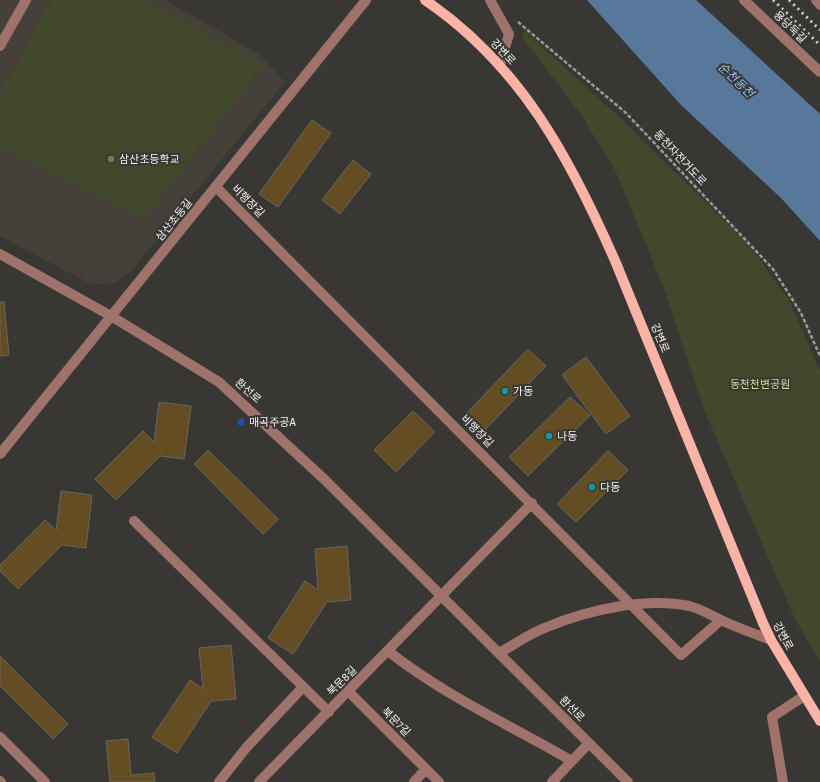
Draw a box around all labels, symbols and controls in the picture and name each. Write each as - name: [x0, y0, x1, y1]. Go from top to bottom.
- street label: 용당둑길: [771, 8, 809, 46]
- street label: 강변로: [488, 36, 518, 68]
- water label: 순천동천: [715, 60, 758, 102]
- street label: 동천자전거도로: [651, 128, 709, 188]
- place label: 삼산초등학교: [119, 153, 180, 166]
- marker: 삼산초등학교: [106, 154, 116, 164]
- street label: 비행장길: [229, 182, 267, 220]
- street label: 삼산초등길: [153, 196, 195, 244]
- street label: 강변로: [648, 321, 672, 355]
- street label: 환선로: [232, 376, 264, 406]
- park label: 동천천변공원: [730, 378, 790, 391]
- place label: 가동: [513, 385, 533, 398]
- marker: 가동: [500, 386, 510, 396]
- street label: 비행장길: [458, 412, 496, 450]
- place label: 매곡주공A: [249, 416, 296, 429]
- marker: 매곡주공A: [236, 417, 246, 427]
- place label: 나동: [557, 430, 577, 443]
- marker: 나동: [544, 431, 554, 441]
- place label: 다동: [600, 481, 620, 494]
- marker: 다동: [587, 482, 597, 492]
- street label: 강변로: [770, 620, 796, 652]
- street label: 북문8길: [325, 664, 359, 698]
- street label: 환선로: [557, 694, 587, 724]
- street label: 북문7길: [379, 705, 413, 739]

